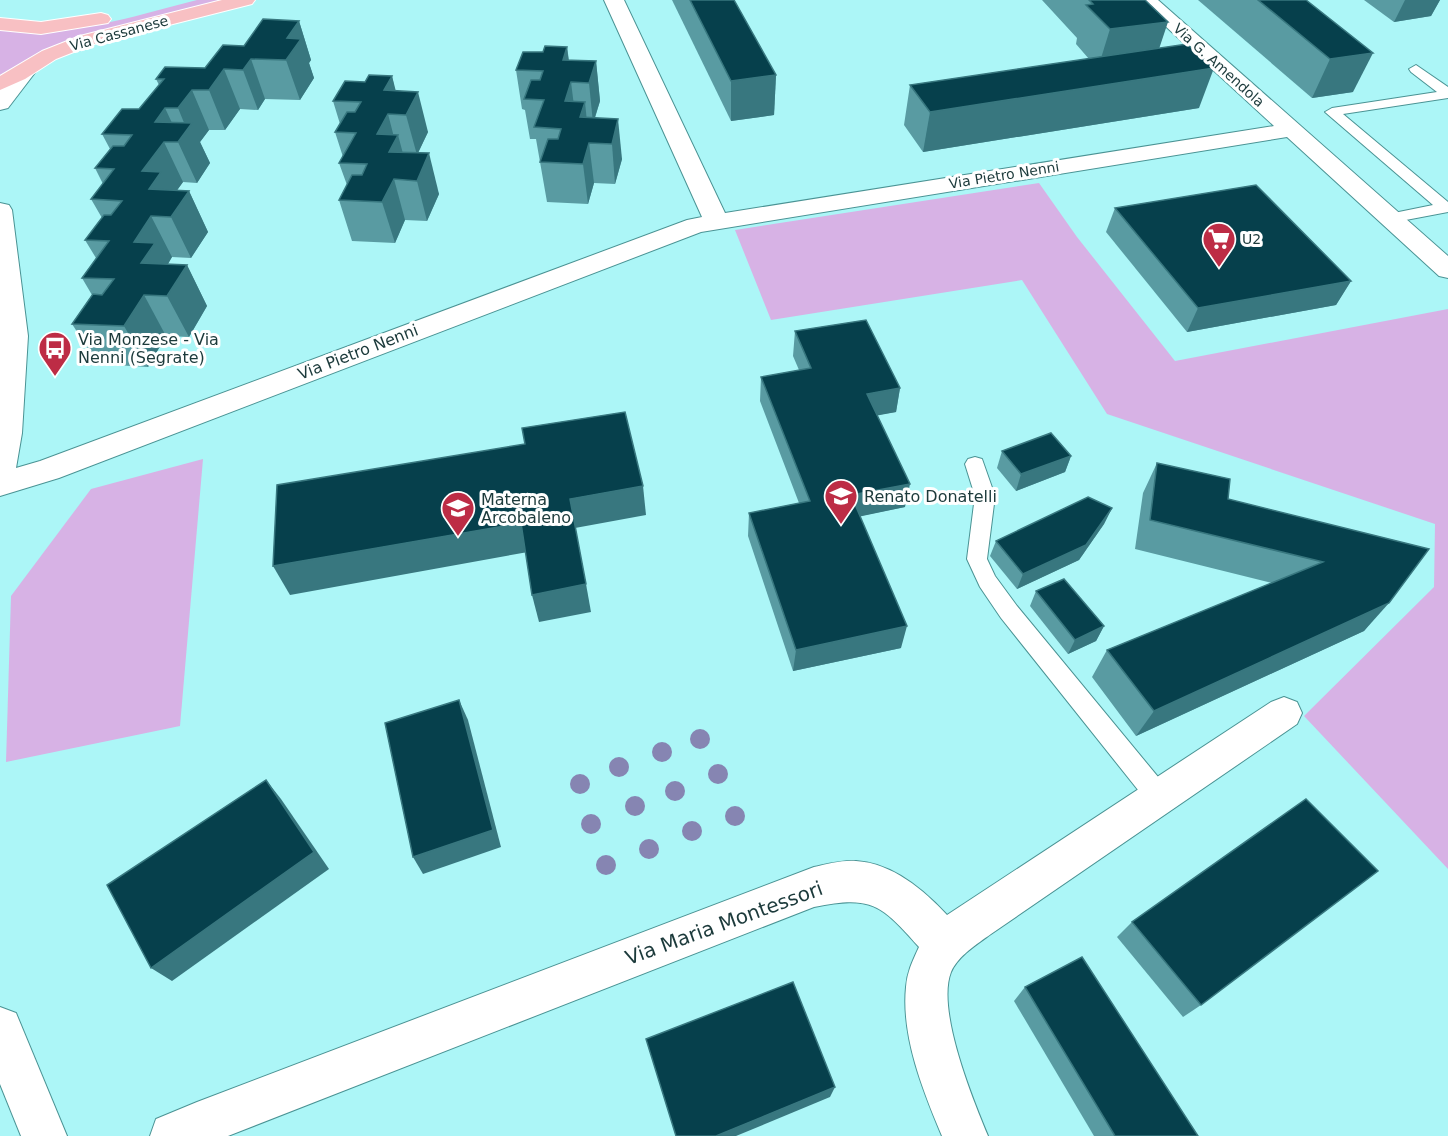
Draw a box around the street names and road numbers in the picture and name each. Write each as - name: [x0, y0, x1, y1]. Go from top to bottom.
- street label: Via Cassanese: [68, 12, 170, 54]
- street label: Via G. Amendola: [1170, 20, 1268, 110]
- street label: Via Pietro Nenni: [948, 158, 1060, 192]
- street label: Via Pietro Nenni: [295, 320, 421, 384]
- street label: Via Maria Montessori: [622, 876, 826, 970]

